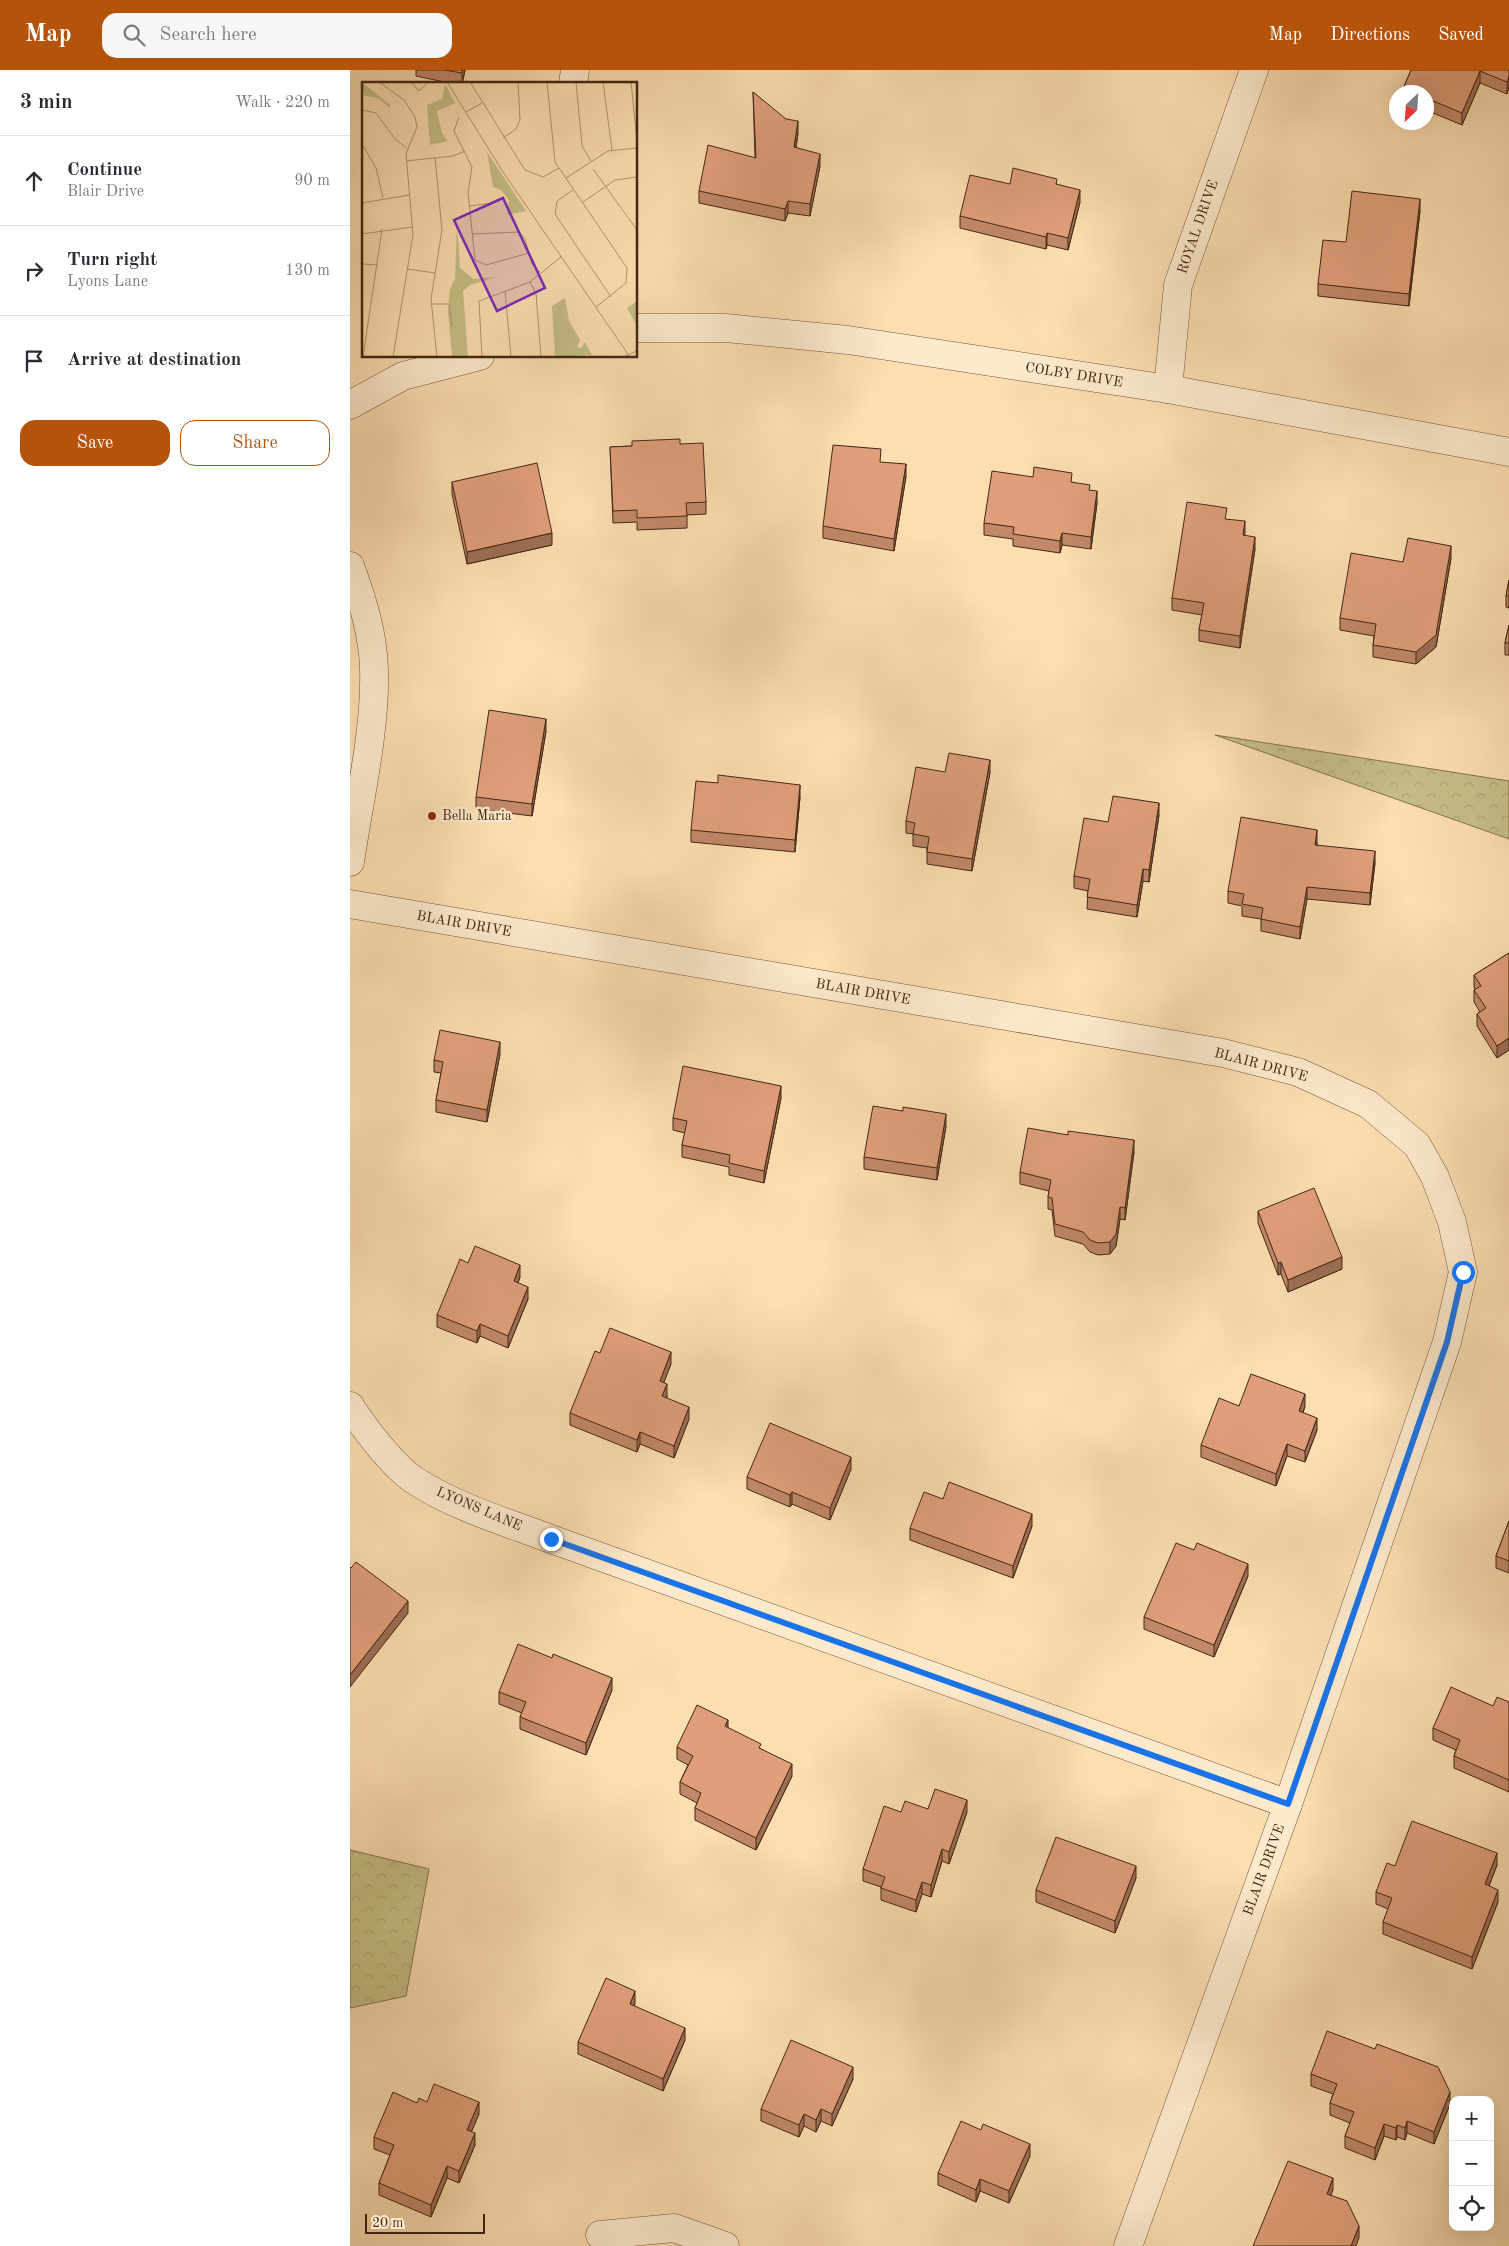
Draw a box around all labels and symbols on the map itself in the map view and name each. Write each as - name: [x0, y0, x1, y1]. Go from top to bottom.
- inset map: [362, 82, 638, 358]
- north arrow: [1389, 85, 1434, 130]
- street label: ROYAL DRIVE: [1175, 178, 1221, 276]
- street label: COLBY DRIVE: [1024, 360, 1124, 390]
- place label: Bella Maria: [442, 809, 512, 823]
- marker: Bella Maria: [426, 810, 438, 822]
- street label: BLAIR DRIVE: [415, 909, 513, 939]
- street label: BLAIR DRIVE: [814, 977, 912, 1007]
- street label: BLAIR DRIVE: [1213, 1046, 1309, 1084]
- route start: [1452, 1261, 1475, 1284]
- street label: LYONS LANE: [434, 1485, 524, 1533]
- route end: [540, 1528, 563, 1551]
- street label: BLAIR DRIVE: [1241, 1822, 1287, 1918]
- scale bar: [365, 2211, 485, 2234]

